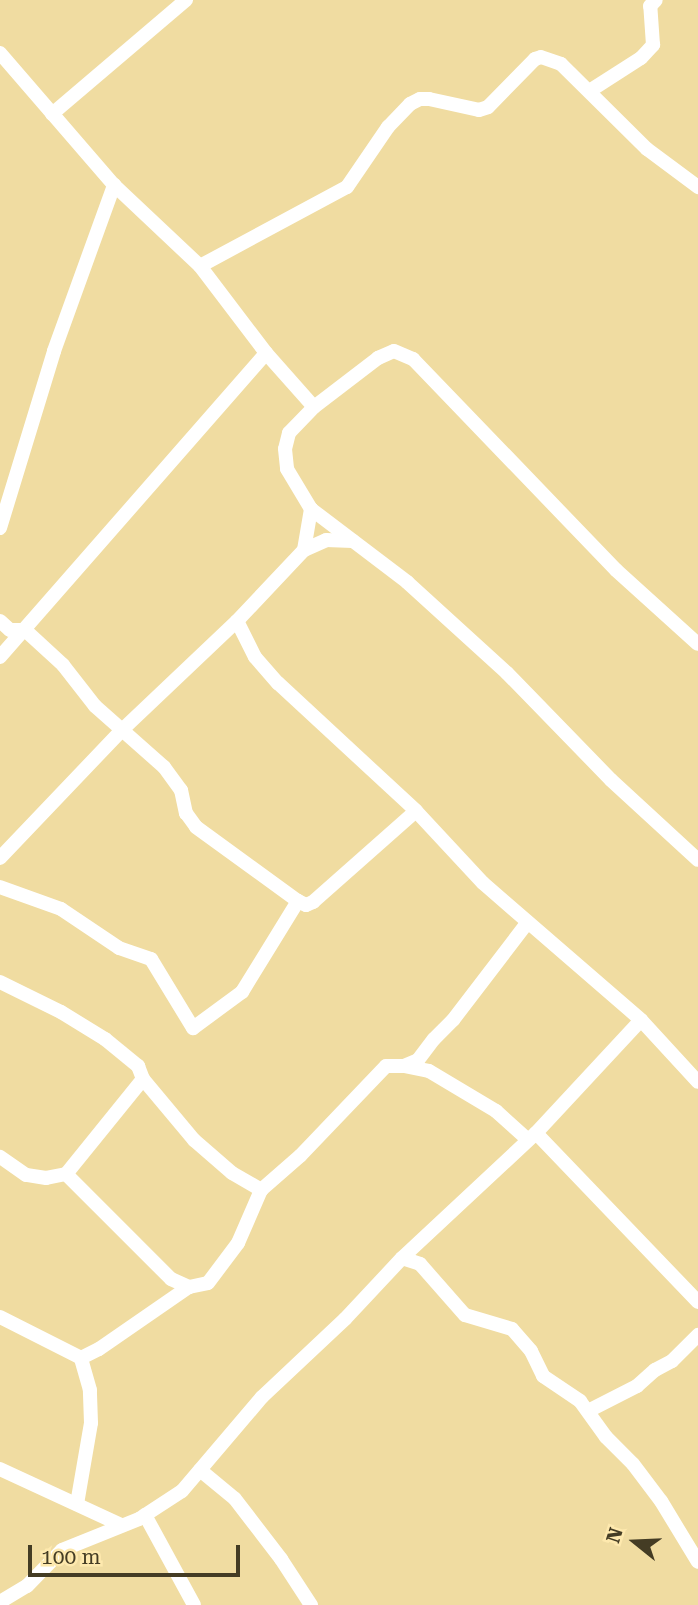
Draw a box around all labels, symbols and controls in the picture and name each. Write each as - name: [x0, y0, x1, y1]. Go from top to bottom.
- north arrow: [600, 1507, 670, 1577]
- text: N: [601, 1525, 628, 1546]
- scale bar: [32, 1532, 243, 1576]
- text: 100 m: [41, 1545, 101, 1569]

